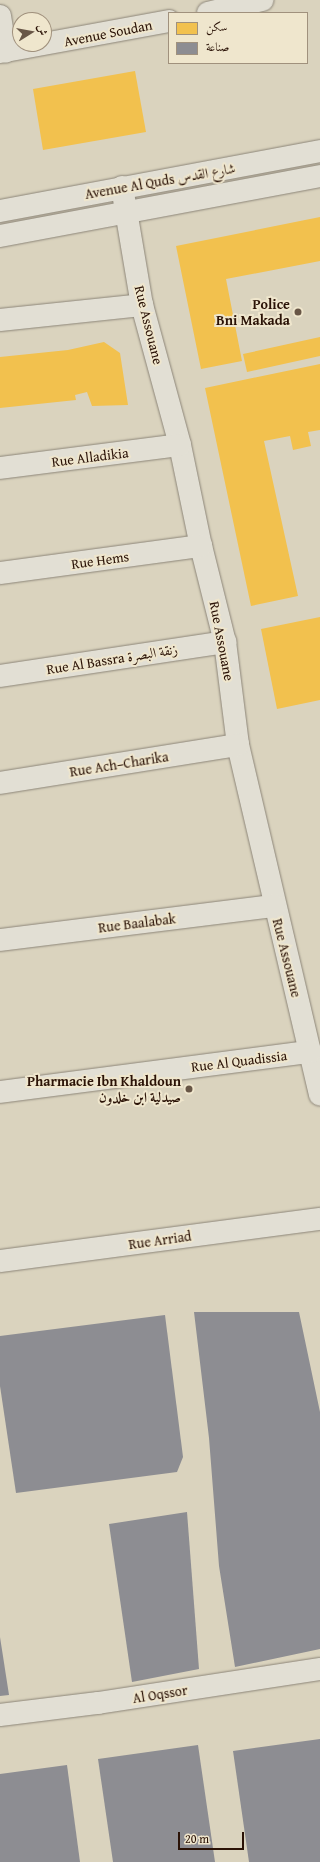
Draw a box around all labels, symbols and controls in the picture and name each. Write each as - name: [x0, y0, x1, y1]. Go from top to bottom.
- north arrow: [12, 12, 52, 52]
- legend: [168, 12, 308, 64]
- street label: Avenue Soudan: [62, 16, 154, 50]
- text: سكن: [206, 18, 227, 35]
- text: ش: [34, 23, 52, 37]
- text: صناعة: [206, 38, 229, 55]
- street label: Avenue Al Quds شارع القدس: [83, 159, 237, 203]
- street label: Rue Assouane: [131, 284, 167, 366]
- place label: Police Bni Makada: [216, 296, 290, 328]
- marker: Police Bni Makada: [293, 307, 303, 317]
- street label: Rue Alladikia: [51, 444, 129, 470]
- street label: Rue Hems: [70, 548, 130, 572]
- street label: Rue Assouane: [206, 600, 238, 682]
- street label: Rue Al Bassra زنقة البصرة: [45, 640, 179, 678]
- street label: Rue Ach–Charika: [68, 748, 170, 780]
- street label: Rue Baalabak: [97, 910, 177, 936]
- street label: Rue Assouane: [269, 917, 305, 999]
- street label: Rue Al Quadissia: [190, 1047, 288, 1075]
- place label: Pharmacie Ibn Khaldoun صيدلية ابن خلدون: [27, 1073, 181, 1106]
- marker: Pharmacie Ibn Khaldoun صيدلية ابن خلدون: [184, 1084, 194, 1094]
- street label: Rue Arriad: [127, 1227, 193, 1253]
- street label: Al Oqssor: [131, 1681, 189, 1707]
- scale bar: [180, 1824, 246, 1850]
- text: 20 m: [185, 1830, 209, 1847]

